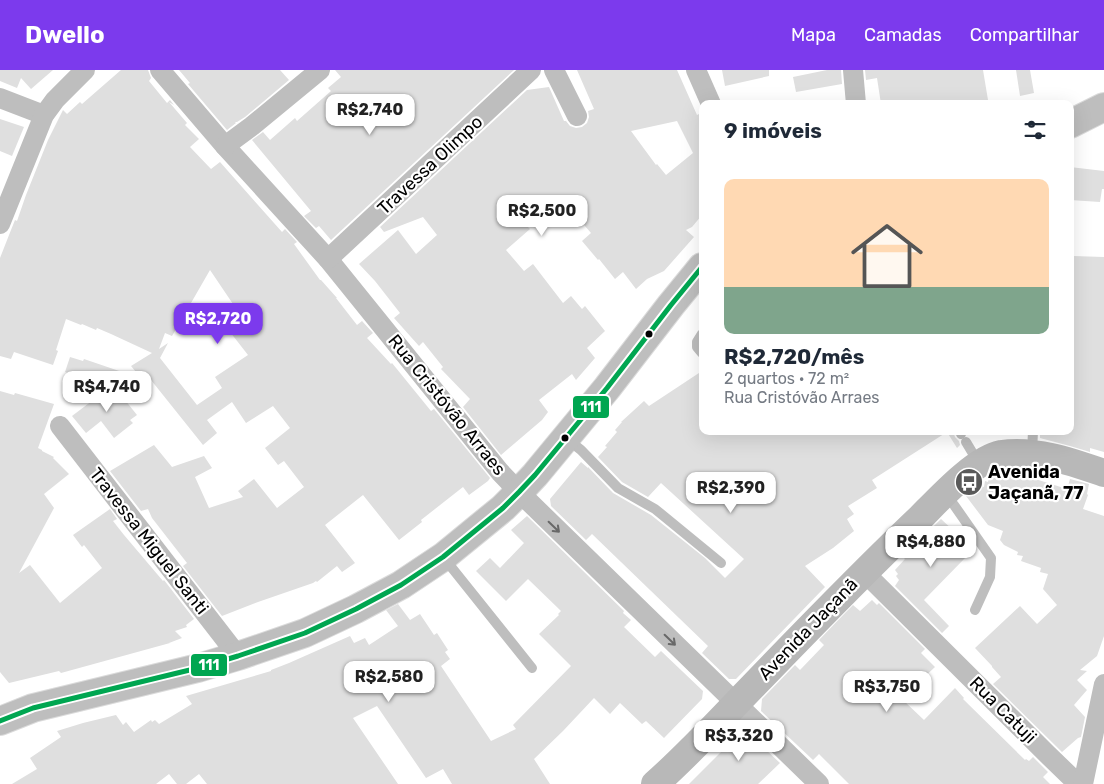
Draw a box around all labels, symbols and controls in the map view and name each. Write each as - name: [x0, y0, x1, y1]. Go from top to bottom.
- text: Dwello: [25, 21, 105, 49]
- text: Mapa: [791, 24, 836, 46]
- text: Camadas: [864, 24, 942, 46]
- text: Compartilhar: [970, 24, 1079, 46]
- pin: R$2,740: [324, 93, 416, 136]
- text: R$2,740: [337, 100, 403, 119]
- street label: Travessa Olimpo: [373, 111, 487, 219]
- icon: filters: [1021, 116, 1049, 144]
- text: 9 imóveis: [724, 118, 822, 143]
- pin: R$2,500: [496, 194, 588, 237]
- text: R$2,500: [508, 201, 576, 220]
- icon: home: [842, 211, 932, 301]
- pin: R$2,720: [172, 302, 264, 345]
- text: R$2,720: [185, 309, 251, 328]
- unlabelled marker: [644, 329, 654, 339]
- street label: Rua Cristóvão Arraes: [383, 330, 511, 480]
- text: R$2,720/mês: [724, 344, 864, 369]
- text: 2 quartos · 72 m²: [724, 369, 849, 388]
- pin: R$4,740: [61, 370, 153, 413]
- text: R$4,740: [74, 377, 140, 396]
- text: Rua Cristóvão Arraes: [724, 388, 880, 407]
- line badge: 111: [572, 395, 610, 419]
- text: 111: [581, 399, 601, 416]
- unlabelled marker: [560, 433, 570, 443]
- place label: Avenida Jaçanã, 77: [988, 461, 1084, 504]
- street label: Travessa Miguel Santi: [85, 463, 213, 619]
- bus stop icon: Avenida Jaçanã, 77: [954, 467, 984, 497]
- pin: R$2,390: [685, 472, 777, 514]
- text: R$2,390: [697, 478, 765, 497]
- one-way arrow: [548, 520, 560, 533]
- pin: R$4,880: [885, 526, 977, 568]
- text: R$4,880: [896, 532, 966, 551]
- street label: Avenida Jaçanã: [754, 573, 862, 685]
- one-way arrow: [664, 634, 676, 646]
- line badge: 111: [190, 653, 228, 677]
- text: 111: [199, 657, 219, 674]
- pin: R$2,580: [343, 660, 435, 703]
- text: R$2,580: [355, 667, 423, 686]
- pin: R$3,750: [841, 670, 933, 713]
- street label: Rua Catuji: [965, 672, 1041, 748]
- text: R$3,750: [854, 677, 920, 696]
- pin: R$3,320: [693, 720, 785, 762]
- text: R$3,320: [705, 726, 773, 745]

